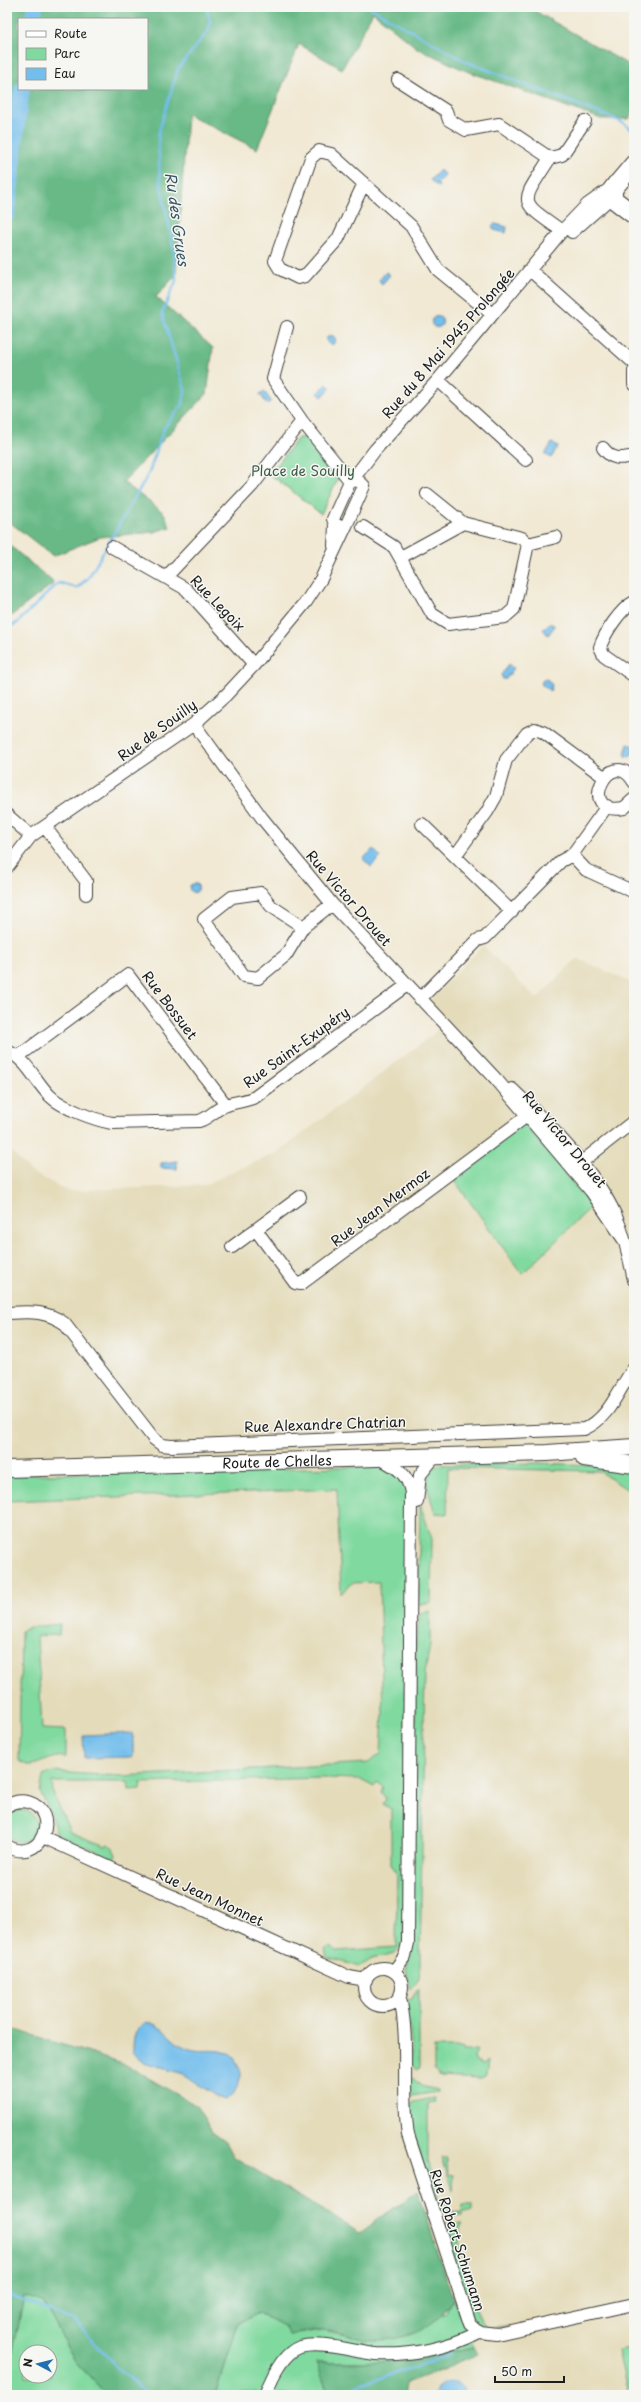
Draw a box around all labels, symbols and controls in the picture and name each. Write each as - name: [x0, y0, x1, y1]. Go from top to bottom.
- legend: [18, 18, 148, 90]
- text: Route: [54, 24, 87, 42]
- text: Parc: [54, 44, 80, 62]
- text: Eau: [54, 64, 76, 82]
- water label: Ru des Grues: [160, 171, 196, 268]
- street label: Rue du 8 Mai 1945 Prolongée: [377, 263, 519, 423]
- park label: Place de Souilly: [251, 460, 355, 481]
- street label: Rue Legoix: [186, 570, 250, 636]
- street label: Rue de Souilly: [113, 694, 201, 766]
- street label: Rue Victor Drouet: [301, 845, 397, 951]
- street label: Rue Bossuet: [137, 966, 203, 1044]
- street label: Rue Saint-Exupéry: [239, 1001, 353, 1093]
- street label: Rue Victor Drouet: [518, 1086, 612, 1192]
- street label: Rue Jean Mermoz: [326, 1163, 434, 1251]
- street label: Rue Alexandre Chatrian: [244, 1411, 406, 1437]
- street label: Route de Chelles: [222, 1449, 332, 1473]
- street label: Rue Jean Monnet: [153, 1863, 268, 1931]
- street label: Rue Robert Schumann: [425, 2166, 491, 2314]
- north arrow: [18, 2344, 58, 2384]
- text: N: [19, 2357, 37, 2368]
- scale bar: [495, 2358, 564, 2384]
- text: 50 m: [501, 2362, 532, 2380]

